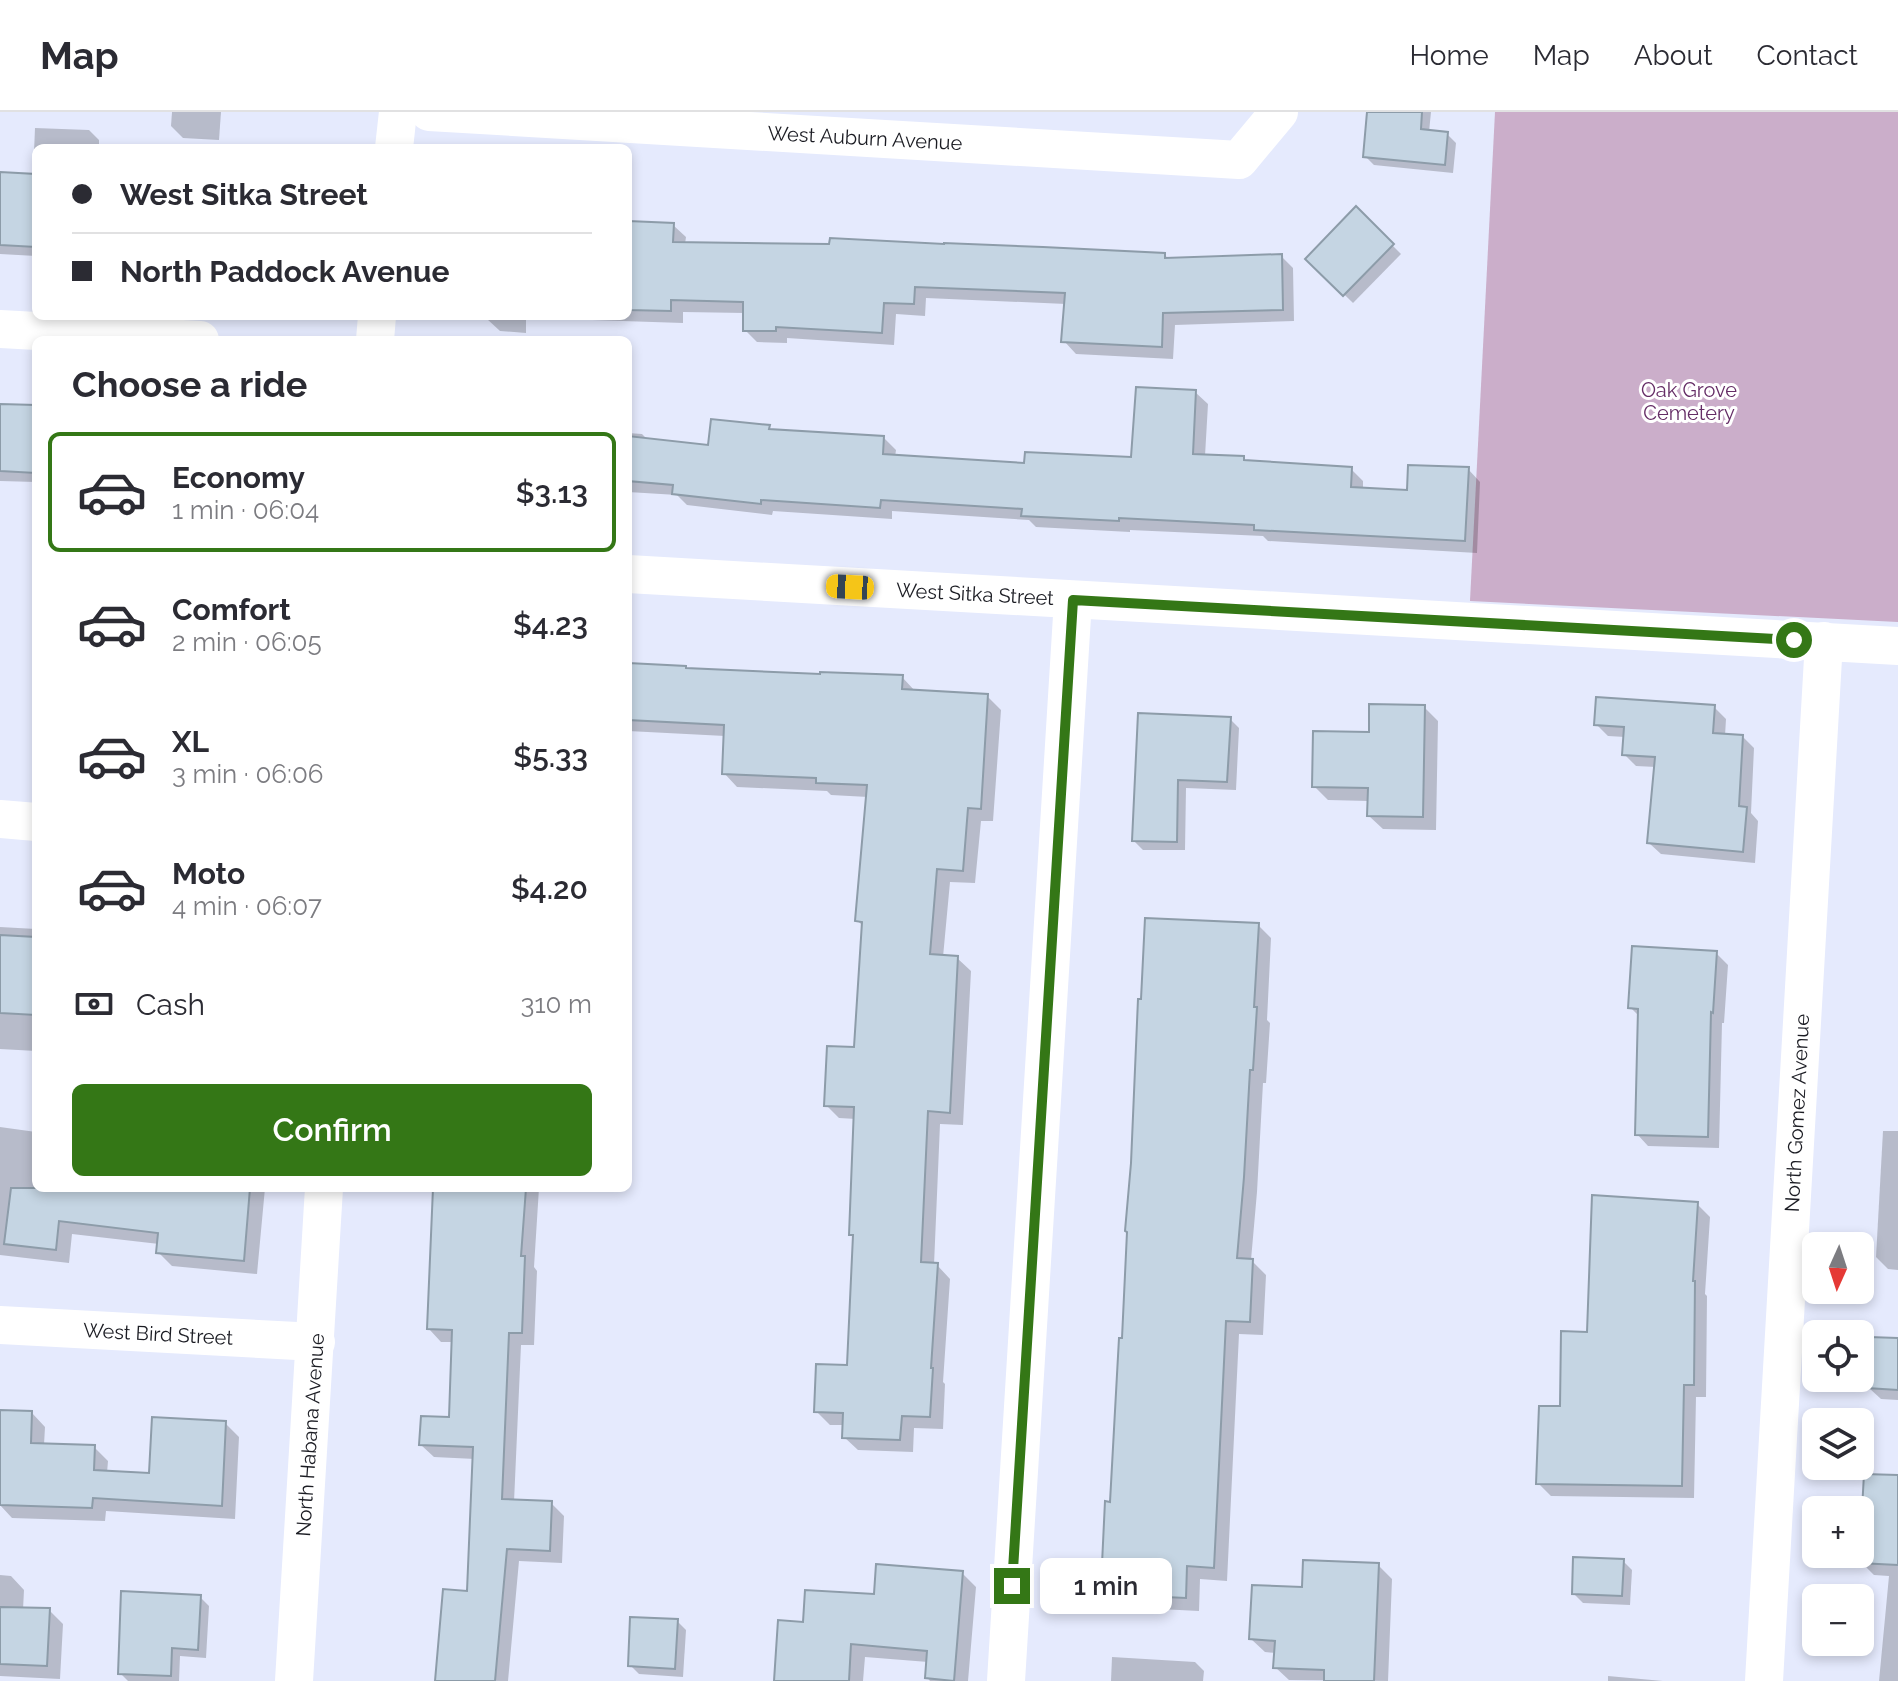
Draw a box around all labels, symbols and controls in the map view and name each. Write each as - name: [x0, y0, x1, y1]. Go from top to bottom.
- text: Map: [40, 33, 119, 78]
- text: Home: [1409, 39, 1489, 72]
- text: Map: [1533, 39, 1590, 72]
- text: About: [1634, 39, 1713, 72]
- text: Contact: [1757, 39, 1858, 72]
- street label: West Auburn Avenue: [767, 121, 963, 155]
- text: West Sitka Street: [120, 177, 368, 212]
- text: North Paddock Avenue: [120, 254, 450, 289]
- text: Choose a ride: [72, 363, 307, 405]
- park label: Oak Grove Cemetery: [1641, 378, 1737, 425]
- icon: car: [76, 456, 148, 528]
- text: Economy: [172, 460, 305, 495]
- text: $3.13: [516, 475, 588, 510]
- text: 1 min · 06:04: [172, 495, 319, 525]
- car: [825, 574, 875, 600]
- street label: West Sitka Street: [895, 578, 1055, 610]
- icon: car: [76, 588, 148, 660]
- text: Comfort: [172, 592, 291, 627]
- text: $4.23: [513, 607, 588, 642]
- route start: [1776, 622, 1812, 658]
- text: 2 min · 06:05: [172, 627, 322, 657]
- icon: car: [76, 720, 148, 792]
- text: XL: [172, 724, 209, 759]
- text: $5.33: [513, 739, 588, 774]
- text: 3 min · 06:06: [172, 759, 323, 789]
- icon: car: [76, 852, 148, 924]
- text: Moto: [172, 856, 245, 891]
- text: $4.20: [511, 871, 588, 906]
- text: 4 min · 06:07: [172, 891, 322, 921]
- icon: cash: [72, 982, 116, 1026]
- text: Cash: [136, 987, 205, 1022]
- text: 310 m: [521, 989, 592, 1019]
- street label: North Gomez Avenue: [1780, 1013, 1814, 1213]
- button: Confirm: [72, 1084, 592, 1176]
- north arrow: [1802, 1232, 1874, 1304]
- map controls: [1802, 1232, 1874, 1656]
- street label: West Bird Street: [82, 1318, 234, 1350]
- button: locate: [1802, 1320, 1874, 1392]
- street label: North Habana Avenue: [291, 1332, 329, 1537]
- button: layers: [1802, 1408, 1874, 1480]
- button: +: [1802, 1496, 1874, 1568]
- callout: 1 min: [1040, 1558, 1172, 1614]
- route end: [994, 1568, 1030, 1604]
- text: 1 min: [1074, 1571, 1138, 1601]
- button: −: [1802, 1584, 1874, 1656]

